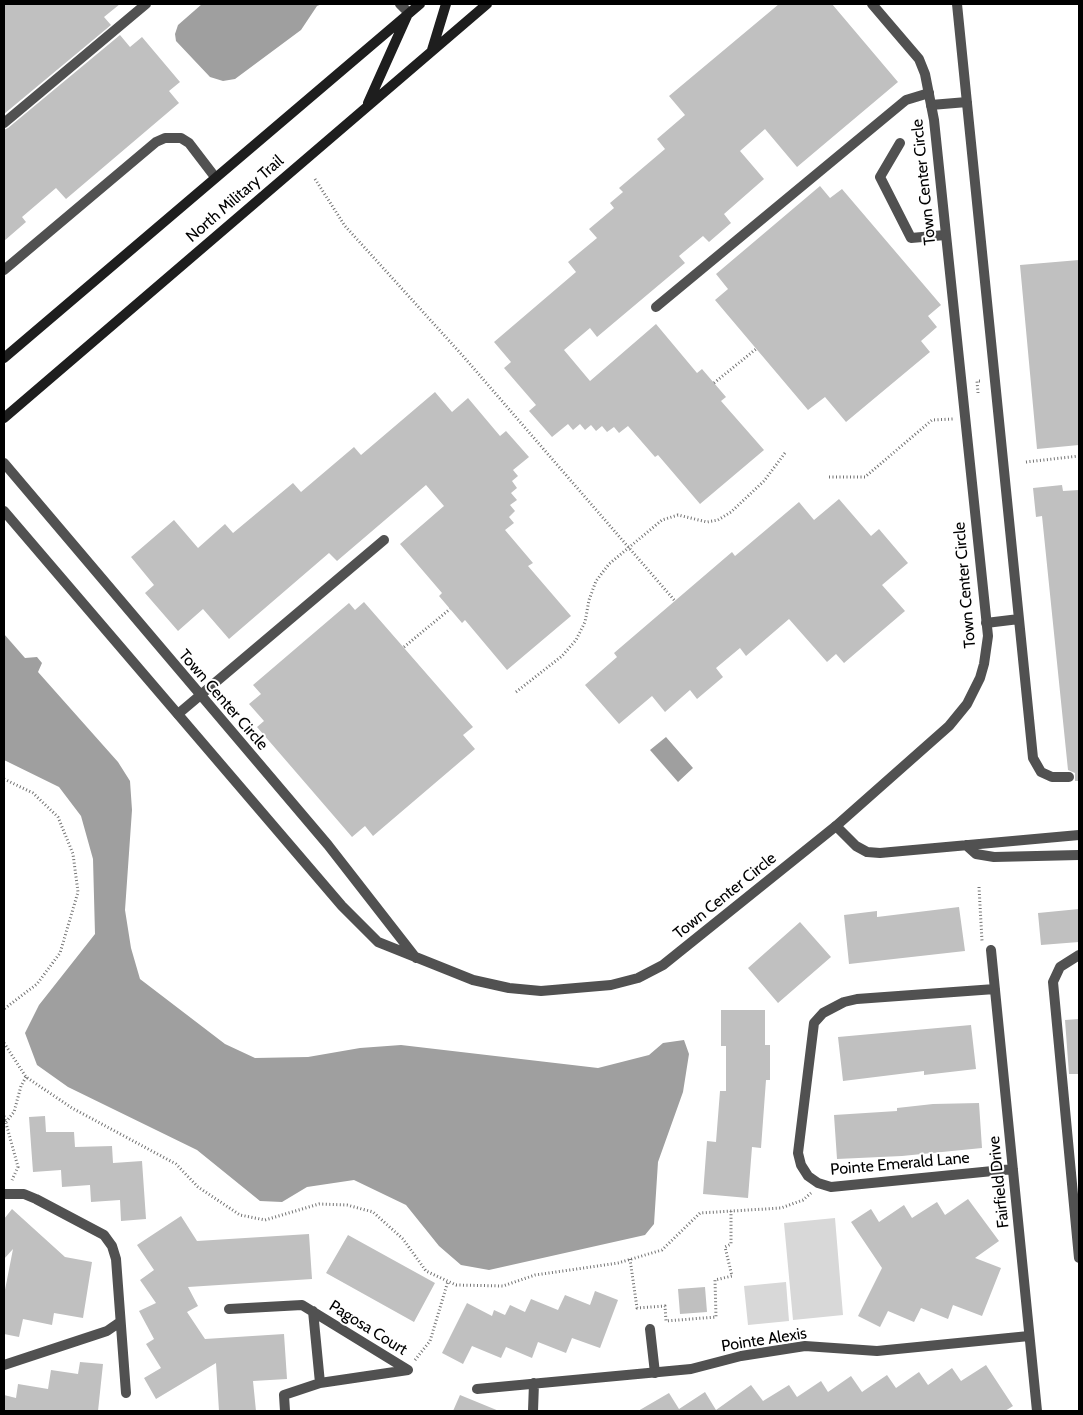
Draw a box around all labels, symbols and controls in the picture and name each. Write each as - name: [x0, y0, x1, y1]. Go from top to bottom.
- street label: Town Center Circle: [908, 118, 940, 246]
- street label: North Military Trail: [182, 152, 288, 246]
- street label: Town Center Circle: [950, 521, 980, 649]
- street label: Town Center Circle: [174, 646, 272, 754]
- street label: Town Center Circle: [670, 849, 780, 943]
- street label: Fairfield Drive: [985, 1135, 1013, 1229]
- street label: Pointe Emerald Lane: [830, 1148, 970, 1180]
- street label: Pagosa Court: [325, 1296, 411, 1360]
- street label: Pointe Alexis: [720, 1324, 808, 1356]

